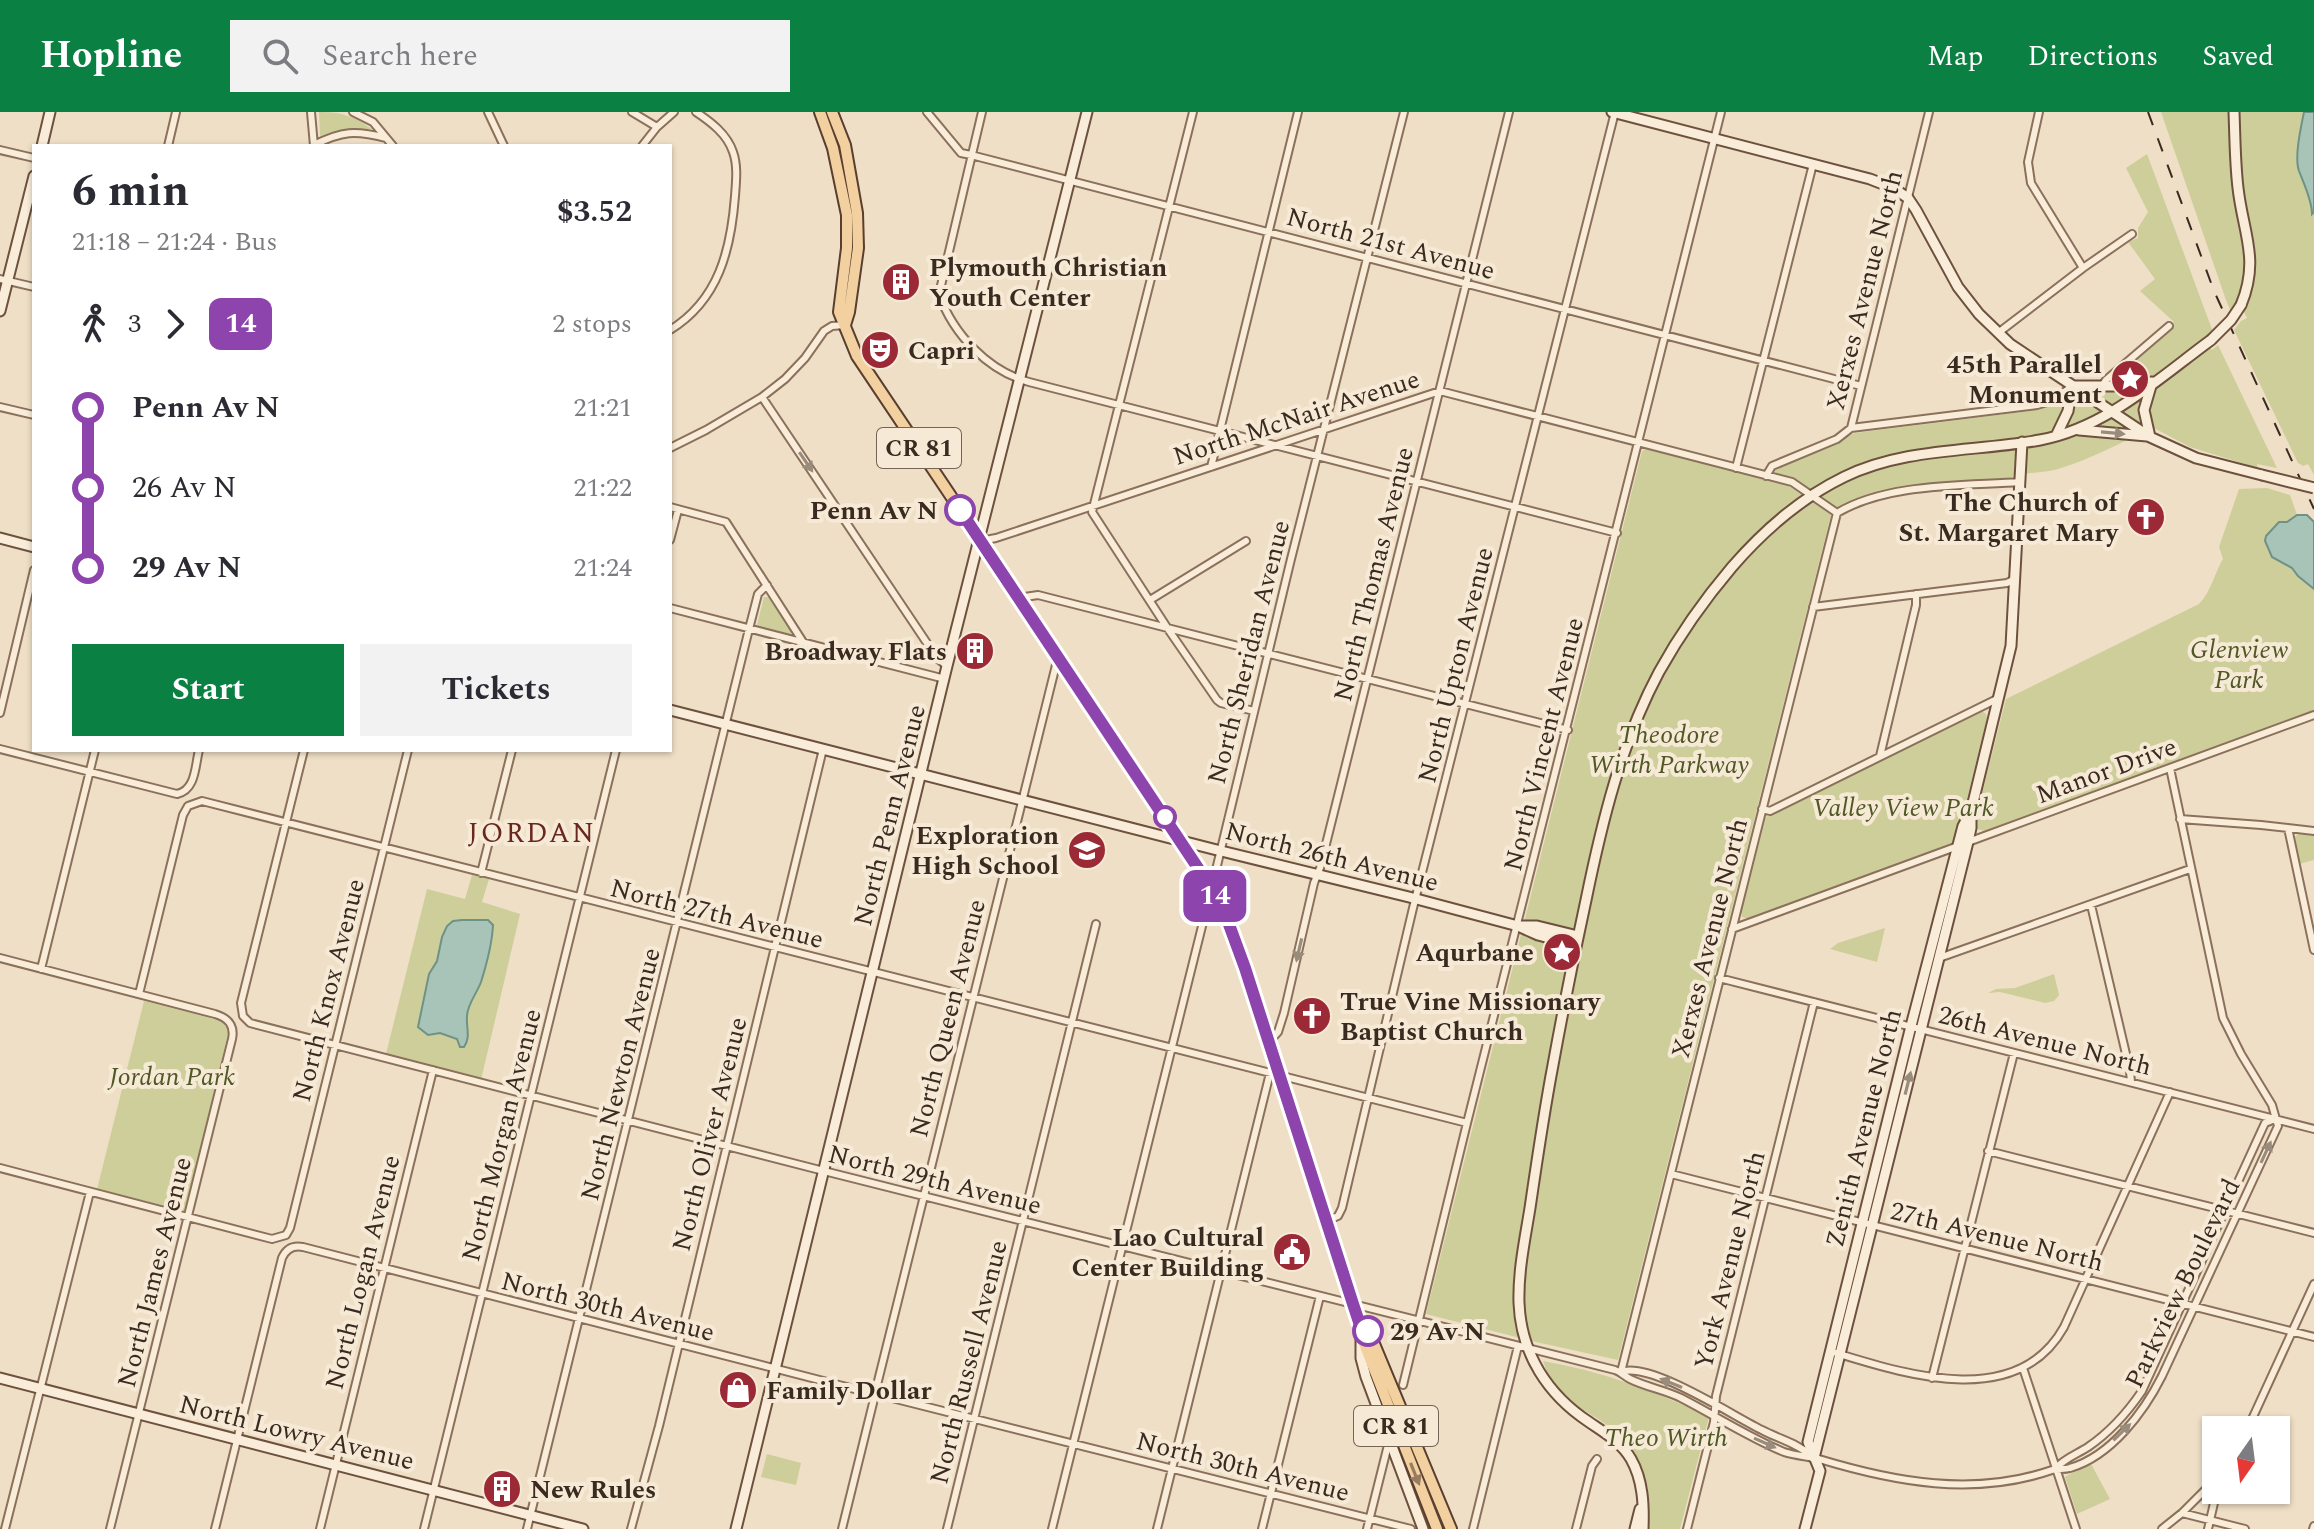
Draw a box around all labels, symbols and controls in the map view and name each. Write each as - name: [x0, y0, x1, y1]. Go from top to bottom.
- search box: [230, 20, 790, 92]
- text: Hopline: [40, 27, 182, 85]
- text: Search here: [322, 33, 478, 79]
- icon: search: [258, 34, 302, 78]
- text: Map: [1927, 35, 1984, 78]
- text: Directions: [2028, 35, 2158, 78]
- text: Saved: [2202, 35, 2274, 78]
- text: 6 min: [72, 158, 189, 225]
- street label: Xerxes Avenue North: [1816, 166, 1914, 414]
- text: $3.52: [557, 189, 632, 235]
- street label: North 21st Avenue: [1282, 197, 1500, 291]
- text: 21:18 – 21:24 · Bus: [72, 222, 277, 262]
- place label: Plymouth Christian Youth Center: [929, 248, 1167, 318]
- building icon: Plymouth Christian Youth Center: [880, 261, 922, 303]
- icon: walk: [72, 302, 116, 346]
- icon: forward: [153, 302, 197, 346]
- text: 14: [225, 302, 256, 345]
- text: 3: [128, 304, 141, 344]
- text: 2 stops: [552, 304, 632, 344]
- theatre icon: Capri: [859, 329, 901, 371]
- place label: Capri: [908, 331, 975, 371]
- place label: 45th Parallel Monument: [1947, 345, 2102, 415]
- place icon: 45th Parallel Monument: [2109, 358, 2151, 400]
- street label: North McNair Avenue: [1168, 359, 1425, 477]
- text: Penn Av N: [132, 385, 280, 431]
- text: 21:21: [573, 388, 632, 428]
- one-way arrow: [2101, 427, 2126, 440]
- road number: CR 81: [877, 428, 961, 468]
- street label: North Thomas Avenue: [1323, 443, 1425, 706]
- one-way arrow: [798, 451, 813, 472]
- text: 26 Av N: [132, 465, 237, 511]
- text: 21:22: [573, 468, 632, 508]
- place label: The Church of St. Margaret Mary: [1899, 483, 2120, 553]
- place label: Penn Av N: [810, 491, 938, 531]
- marker: Penn Av N: [945, 495, 975, 525]
- church icon: The Church of St. Margaret Mary: [2125, 496, 2167, 538]
- street label: North Sheridan Avenue: [1197, 516, 1301, 788]
- street label: North Upton Avenue: [1407, 543, 1505, 787]
- text: 29 Av N: [132, 545, 241, 591]
- text: 21:24: [573, 548, 632, 588]
- street label: North Vincent Avenue: [1493, 613, 1595, 875]
- building icon: Broadway Flats: [954, 630, 996, 672]
- park label: Glenview Park: [2190, 630, 2289, 700]
- place label: Broadway Flats: [764, 632, 947, 672]
- button: Start: [72, 644, 344, 736]
- button: Tickets: [360, 644, 632, 736]
- street label: North Penn Avenue: [843, 700, 937, 930]
- park label: Theodore Wirth Parkway: [1589, 715, 1749, 785]
- street label: Manor Drive: [2030, 727, 2182, 815]
- park label: Valley View Park: [1812, 788, 1994, 828]
- unlabelled marker: [1154, 806, 1176, 828]
- street label: North 26th Avenue: [1221, 811, 1443, 903]
- district label: JORDAN: [468, 812, 596, 855]
- street label: Xerxes Avenue North: [1661, 814, 1759, 1062]
- place label: Exploration High School: [911, 816, 1059, 886]
- school or university icon: Exploration High School: [1066, 829, 1108, 871]
- street label: North 27th Avenue: [606, 868, 828, 960]
- line badge: 14: [1179, 870, 1251, 922]
- street label: North Knox Avenue: [282, 874, 376, 1106]
- text: 14: [1199, 874, 1231, 917]
- street label: North Queen Avenue: [899, 895, 997, 1142]
- place icon: Aqurbane: [1541, 931, 1583, 973]
- place label: Aqurbane: [1415, 933, 1534, 973]
- one-way arrow: [1292, 938, 1305, 963]
- street label: North Newton Avenue: [570, 943, 672, 1205]
- place label: True Vine Missionary Baptist Church: [1340, 982, 1602, 1052]
- church icon: True Vine Missionary Baptist Church: [1291, 995, 1333, 1037]
- street label: 26th Avenue North: [1934, 995, 2156, 1087]
- street label: North Morgan Avenue: [451, 1005, 553, 1266]
- street label: Zenith Avenue North: [1815, 1005, 1913, 1252]
- street label: North Oliver Avenue: [661, 1013, 758, 1256]
- park label: Jordan Park: [107, 1057, 235, 1097]
- one-way arrow: [1902, 1071, 1915, 1096]
- street label: North 29th Avenue: [824, 1134, 1046, 1226]
- one-way arrow: [2259, 1140, 2273, 1164]
- street label: York Avenue North: [1683, 1147, 1776, 1374]
- street label: North Logan Avenue: [314, 1151, 411, 1394]
- street label: North James Avenue: [107, 1153, 203, 1392]
- street label: Parkview Boulevard: [2115, 1172, 2251, 1395]
- street label: 27th Avenue North: [1886, 1191, 2108, 1283]
- place label: Lao Cultural Center Building: [1071, 1218, 1264, 1288]
- public building icon: Lao Cultural Center Building: [1271, 1231, 1313, 1273]
- street label: North Russell Avenue: [919, 1236, 1019, 1488]
- street label: North 30th Avenue: [497, 1261, 719, 1353]
- place label: 29 Av N: [1390, 1312, 1485, 1352]
- marker: 29 Av N: [1353, 1316, 1383, 1346]
- shop icon: Family Dollar: [717, 1369, 759, 1411]
- place label: Family Dollar: [766, 1371, 932, 1411]
- one-way arrow: [1659, 1376, 1683, 1389]
- street label: North Lowry Avenue: [175, 1384, 419, 1482]
- road number: CR 81: [1354, 1406, 1438, 1446]
- north arrow: [2202, 1416, 2290, 1504]
- map controls: [2202, 1416, 2290, 1504]
- park label: Theo Wirth: [1604, 1418, 1728, 1458]
- street label: North 30th Avenue: [1132, 1421, 1354, 1513]
- one-way arrow: [2112, 1423, 2131, 1442]
- one-way arrow: [1753, 1436, 1777, 1450]
- one-way arrow: [1409, 1462, 1422, 1486]
- building icon: New Rules: [481, 1468, 523, 1510]
- place label: New Rules: [530, 1470, 656, 1510]

